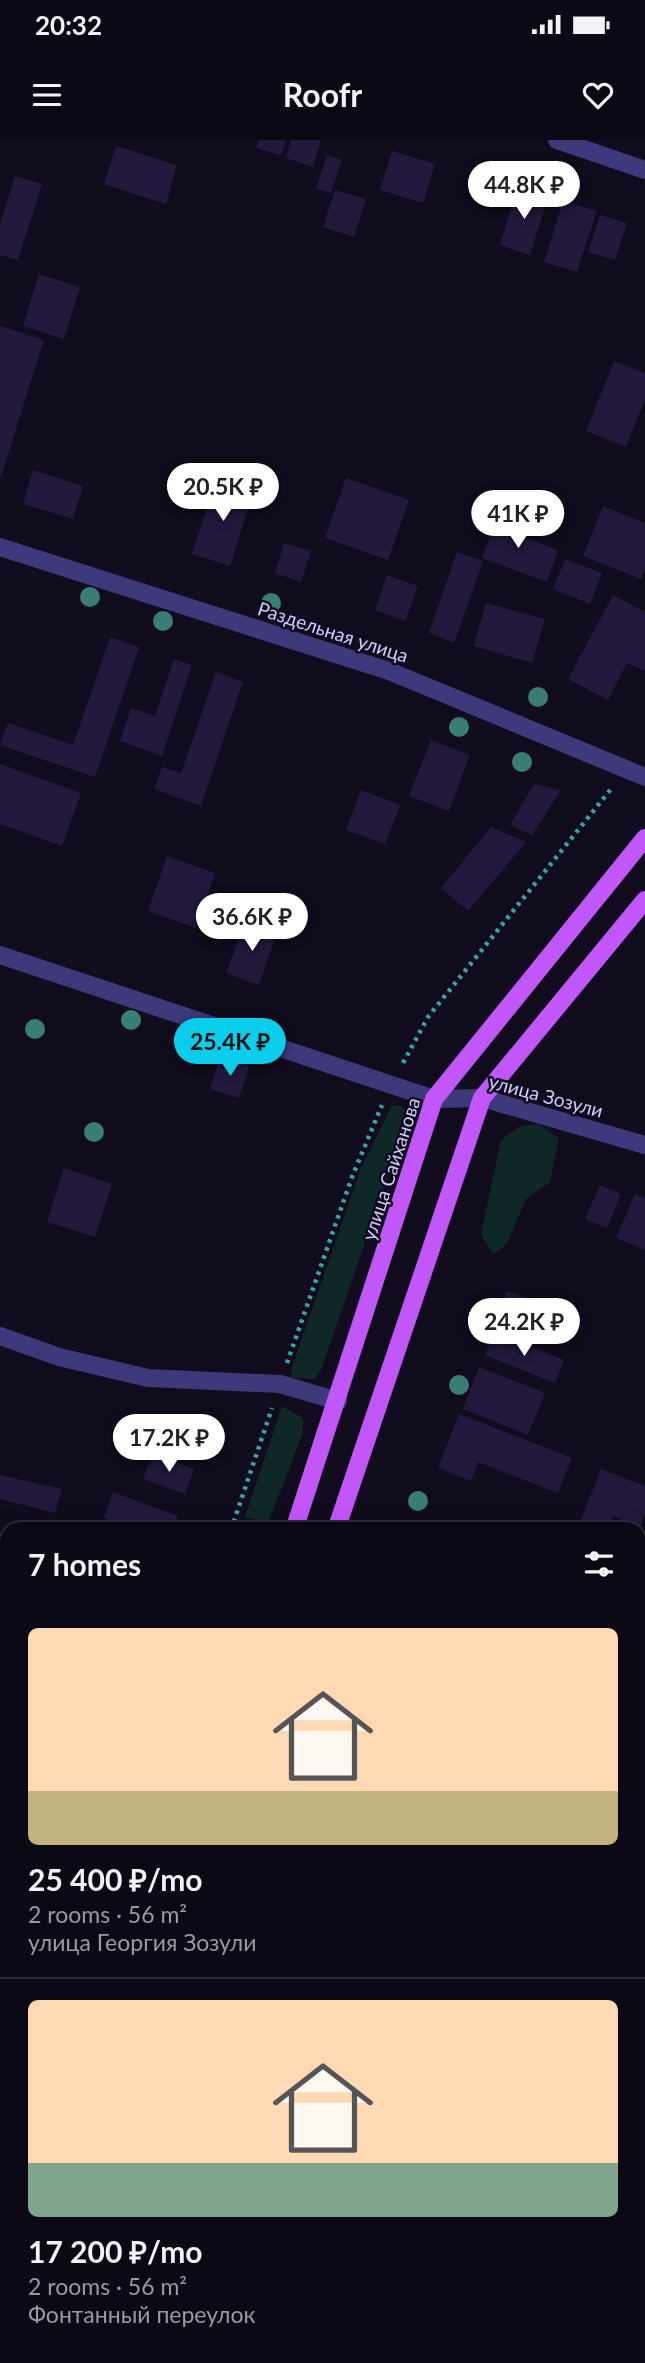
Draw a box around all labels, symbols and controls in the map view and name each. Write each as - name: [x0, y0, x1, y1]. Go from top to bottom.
- text: 20:32: [35, 9, 102, 41]
- text: Roofr: [283, 75, 362, 114]
- icon: menu: [28, 76, 66, 114]
- icon: heart: [579, 76, 617, 114]
- pin: 44.8K ₽: [459, 162, 589, 221]
- text: 44.8K ₽: [484, 170, 564, 198]
- pin: 20.5K ₽: [158, 464, 288, 523]
- text: 20.5K ₽: [183, 472, 263, 500]
- pin: 41K ₽: [469, 490, 567, 550]
- text: 41K ₽: [487, 499, 549, 527]
- street label: Раздельная улица: [255, 596, 411, 667]
- pin: 36.6K ₽: [187, 894, 317, 953]
- text: 36.6K ₽: [212, 902, 292, 930]
- pin: 25.4K ₽: [165, 1018, 295, 1078]
- text: 25.4K ₽: [190, 1027, 270, 1055]
- street label: улица Зозули: [486, 1069, 606, 1122]
- street label: улица Сайханова: [357, 1094, 424, 1243]
- pin: 24.2K ₽: [459, 1298, 589, 1358]
- text: 24.2K ₽: [484, 1307, 564, 1335]
- pin: 17.2K ₽: [104, 1414, 234, 1474]
- text: 17.2K ₽: [129, 1423, 209, 1451]
- icon: filters: [580, 1545, 618, 1583]
- text: 7 homes: [28, 1546, 141, 1582]
- icon: home: [260, 1673, 386, 1799]
- text: 25 400 ₽/mo: [28, 1861, 203, 1897]
- text: 2 rooms · 56 m²: [28, 1900, 187, 1928]
- text: улица Георгия Зозули: [28, 1928, 257, 1956]
- icon: home: [260, 2045, 386, 2171]
- text: 17 200 ₽/mo: [28, 2233, 203, 2269]
- text: 2 rooms · 56 m²: [28, 2272, 187, 2300]
- text: Фонтанный переулок: [28, 2300, 255, 2328]

